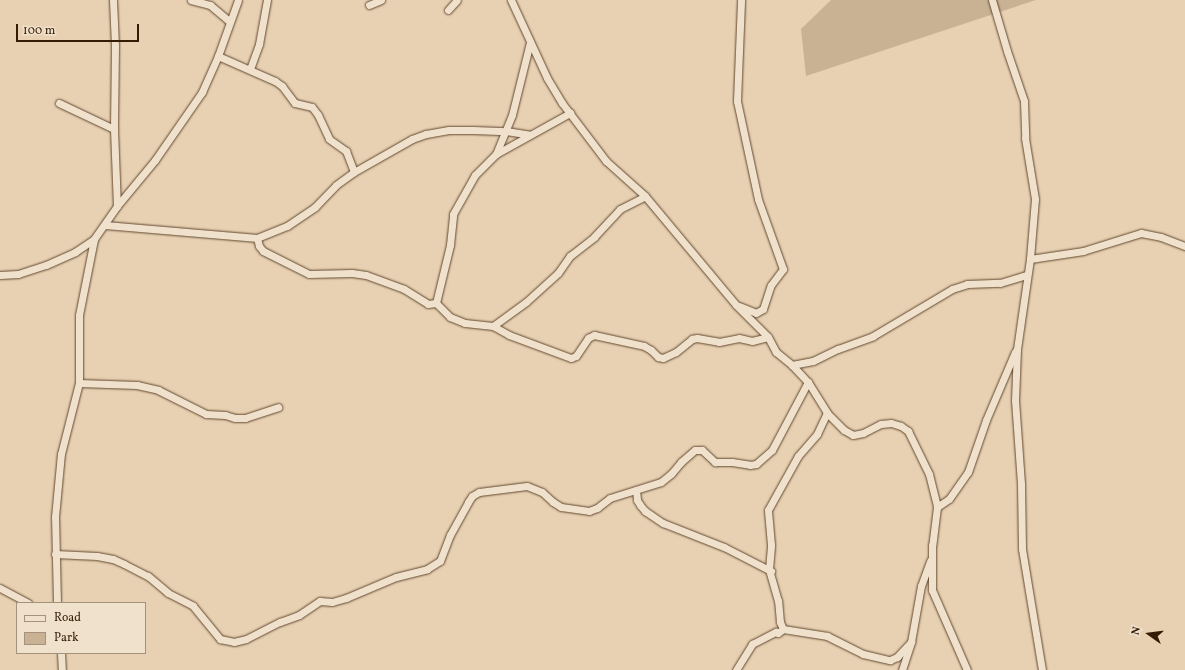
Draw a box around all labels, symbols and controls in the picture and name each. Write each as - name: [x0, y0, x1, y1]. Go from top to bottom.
- scale bar: [18, 16, 141, 42]
- text: 100 m: [23, 23, 55, 39]
- legend: [16, 602, 146, 654]
- text: Road: [54, 610, 81, 626]
- north arrow: [1129, 614, 1169, 654]
- text: N: [1129, 625, 1145, 637]
- text: Park: [54, 630, 79, 646]

